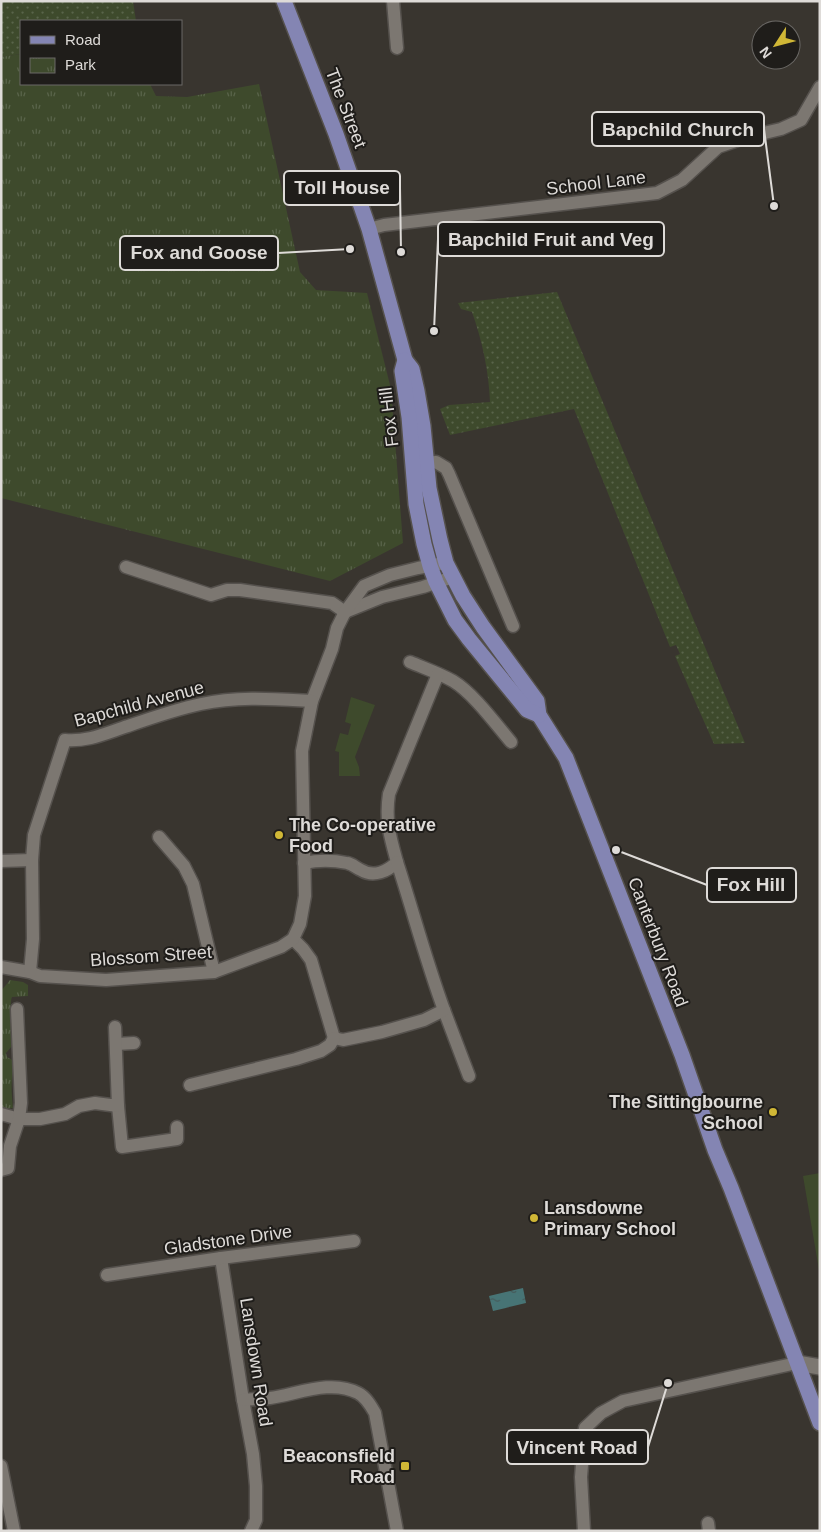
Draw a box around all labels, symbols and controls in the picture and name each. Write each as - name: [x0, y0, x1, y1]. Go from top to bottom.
- legend: [20, 20, 182, 85]
- north arrow: [751, 20, 801, 70]
- text: Road: [65, 31, 101, 48]
- text: N: [756, 44, 775, 61]
- text: Park: [65, 56, 96, 73]
- street label: The Street: [322, 65, 370, 151]
- callout: Bapchild Church: [592, 112, 764, 146]
- text: Bapchild Church: [602, 119, 754, 140]
- street label: School Lane: [545, 167, 647, 199]
- callout: Toll House: [284, 171, 400, 205]
- text: Toll House: [294, 177, 390, 198]
- callout: Bapchild Fruit and Veg: [438, 222, 664, 256]
- text: Bapchild Fruit and Veg: [448, 229, 654, 250]
- callout: Fox and Goose: [120, 236, 278, 270]
- text: Fox and Goose: [130, 242, 268, 263]
- street label: Fox Hill: [375, 386, 403, 448]
- street label: Bapchild Avenue: [72, 677, 206, 731]
- place label: The Co-operative Food: [289, 815, 436, 856]
- marker: The Co-operative Food: [273, 829, 285, 841]
- callout: Fox Hill: [707, 868, 796, 902]
- street label: Canterbury Road: [624, 874, 692, 1010]
- text: Fox Hill: [717, 874, 785, 895]
- street label: Blossom Street: [89, 942, 213, 970]
- place label: The Sittingbourne School: [609, 1092, 763, 1133]
- marker: The Sittingbourne School: [767, 1106, 779, 1118]
- place label: Lansdowne Primary School: [544, 1198, 676, 1239]
- marker: Lansdowne Primary School: [528, 1212, 540, 1224]
- street label: Gladstone Drive: [163, 1221, 293, 1259]
- street label: Lansdown Road: [236, 1296, 276, 1428]
- callout: Vincent Road: [507, 1430, 648, 1464]
- text: Vincent Road: [516, 1437, 638, 1458]
- place label: Beaconsfield Road: [283, 1446, 395, 1487]
- marker: Beaconsfield Road: [399, 1460, 411, 1472]

